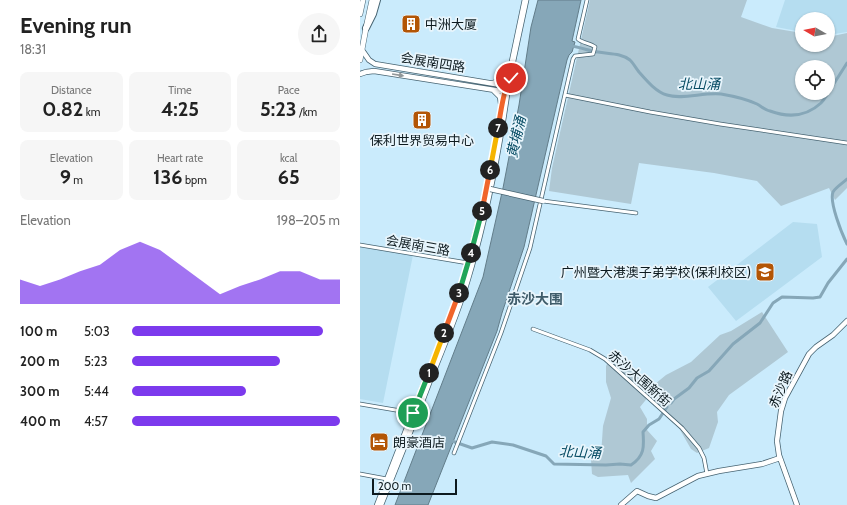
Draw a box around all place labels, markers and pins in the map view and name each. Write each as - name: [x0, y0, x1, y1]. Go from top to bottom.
- building icon: 中洲大厦: [400, 13, 422, 35]
- place label: 中洲大厦: [425, 16, 477, 32]
- pin: [494, 61, 528, 95]
- building icon: 保利世界贸易中心: [411, 109, 433, 131]
- pin: 7: [488, 118, 508, 138]
- place label: 保利世界贸易中心: [370, 132, 474, 148]
- pin: 6: [480, 160, 500, 180]
- pin: 5: [472, 201, 492, 221]
- pin: 4: [461, 243, 481, 263]
- school or university icon: 广州暨大港澳子弟学校(保利校区): [754, 261, 776, 283]
- place label: 广州暨大港澳子弟学校(保利校区): [561, 264, 751, 280]
- pin: 3: [449, 283, 469, 303]
- pin: 2: [434, 323, 454, 343]
- pin: 1: [419, 363, 439, 383]
- pin: [396, 396, 430, 430]
- hotel icon: 朗豪酒店: [368, 431, 390, 453]
- place label: 朗豪酒店: [393, 434, 445, 450]

